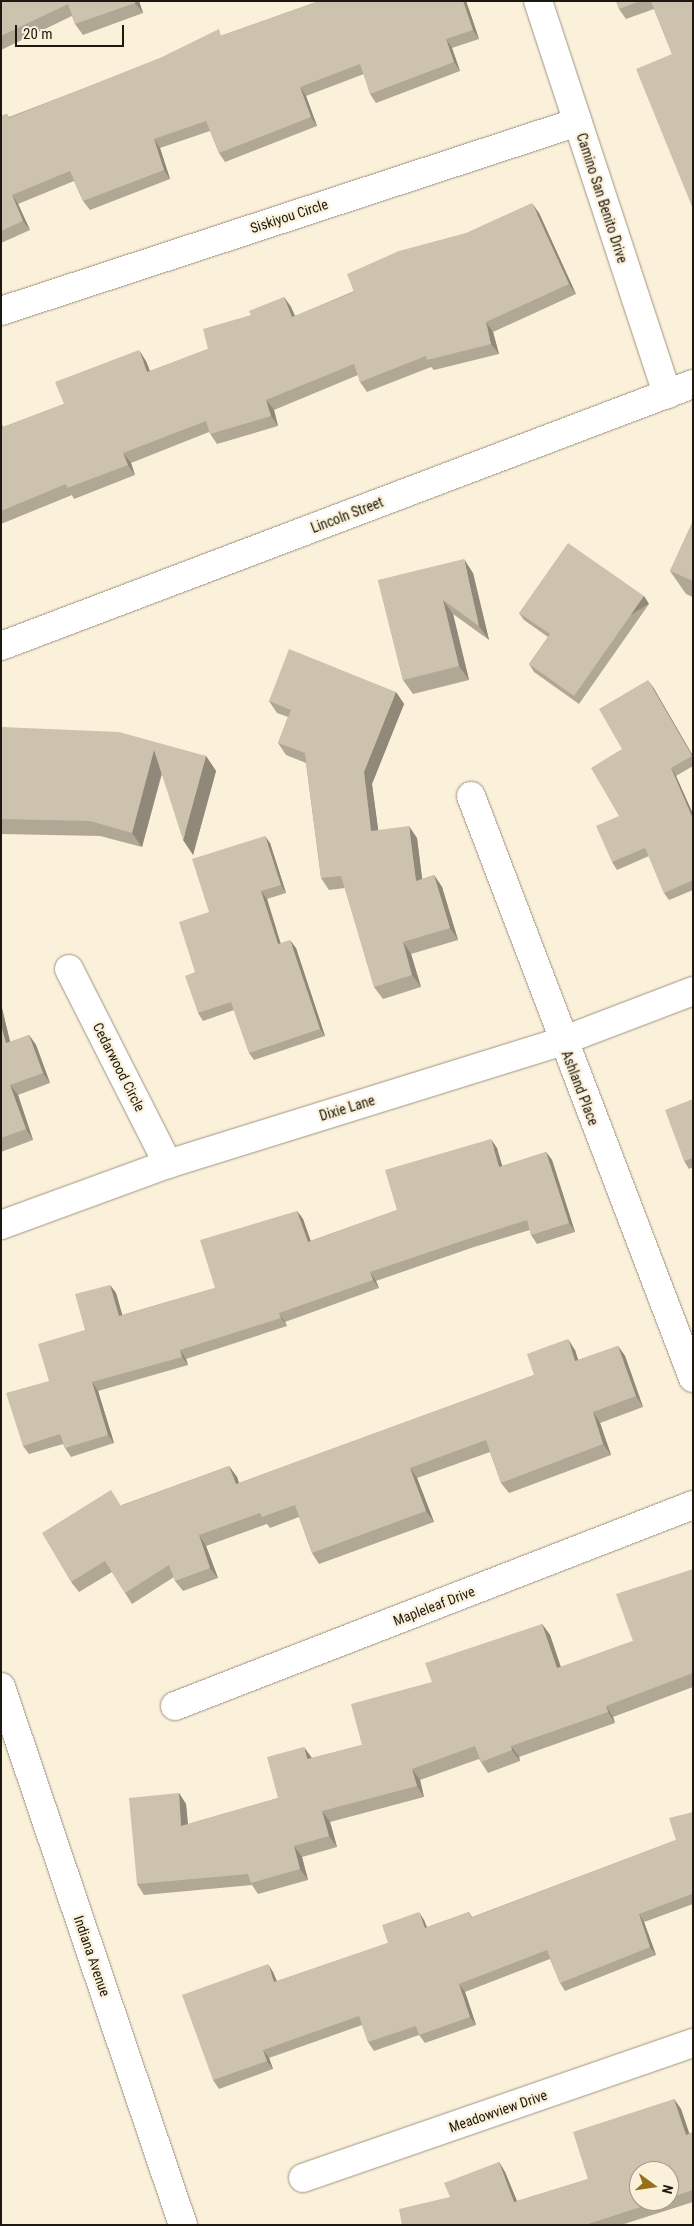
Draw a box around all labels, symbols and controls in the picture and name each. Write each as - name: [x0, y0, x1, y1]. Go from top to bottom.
- scale bar: [18, 15, 126, 47]
- text: 20 m: [23, 25, 53, 43]
- street label: Camino San Benito Drive: [573, 131, 631, 265]
- street label: Siskiyou Circle: [248, 196, 330, 236]
- street label: Lincoln Street: [308, 494, 386, 536]
- street label: Cedarwood Circle: [89, 1020, 149, 1114]
- street label: Ashland Place: [558, 1048, 602, 1128]
- street label: Dixie Lane: [317, 1092, 377, 1124]
- street label: Mapleleaf Drive: [391, 1583, 477, 1629]
- street label: Indiana Avenue: [70, 1913, 114, 1999]
- street label: Meadowview Drive: [447, 2086, 549, 2136]
- north arrow: [629, 2161, 679, 2211]
- text: N: [659, 2183, 676, 2195]

